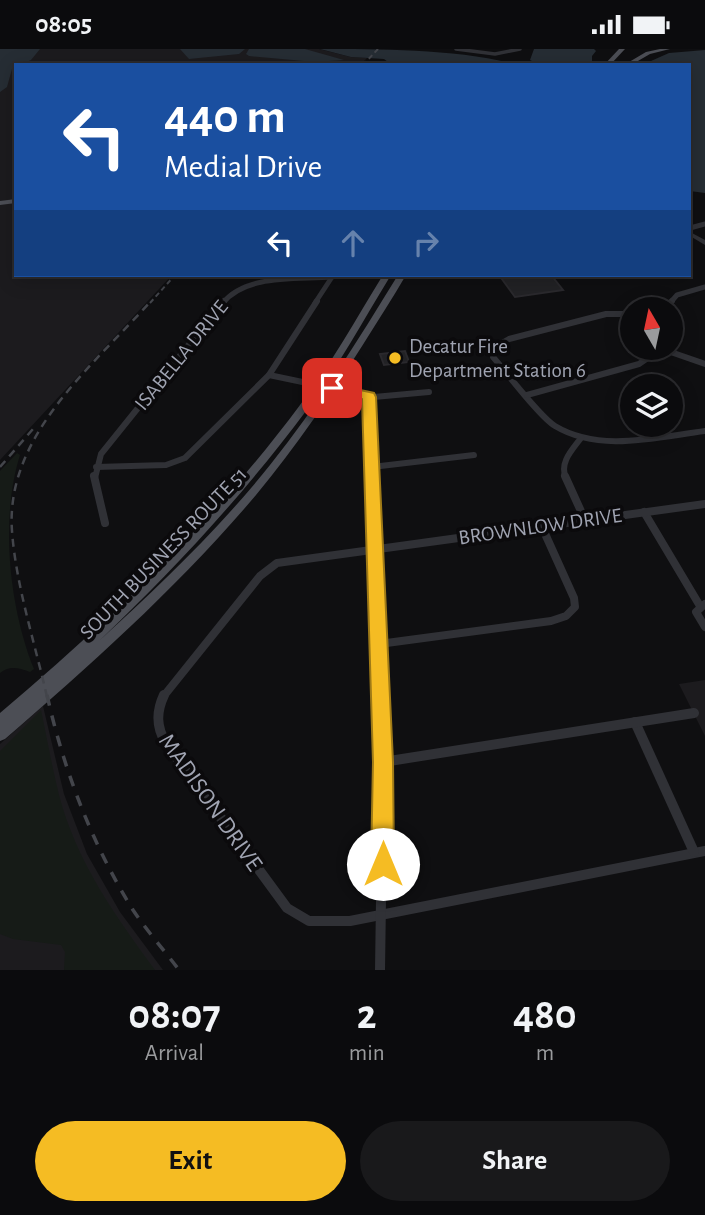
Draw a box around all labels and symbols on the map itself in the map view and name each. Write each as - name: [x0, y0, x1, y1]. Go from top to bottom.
- street label: ISABELLA DRIVE: [131, 296, 232, 414]
- north arrow: [620, 297, 682, 361]
- place label: Decatur Fire Department Station 6: [409, 336, 586, 381]
- marker: Decatur Fire Department Station 6: [387, 350, 403, 366]
- pin: [302, 358, 362, 418]
- street label: SOUTH BUSINESS ROUTE 51: [76, 463, 251, 643]
- street label: BROWNLOW DRIVE: [457, 505, 623, 548]
- street label: MADISON DRIVE: [154, 729, 267, 876]
- position arrow: [346, 827, 420, 901]

